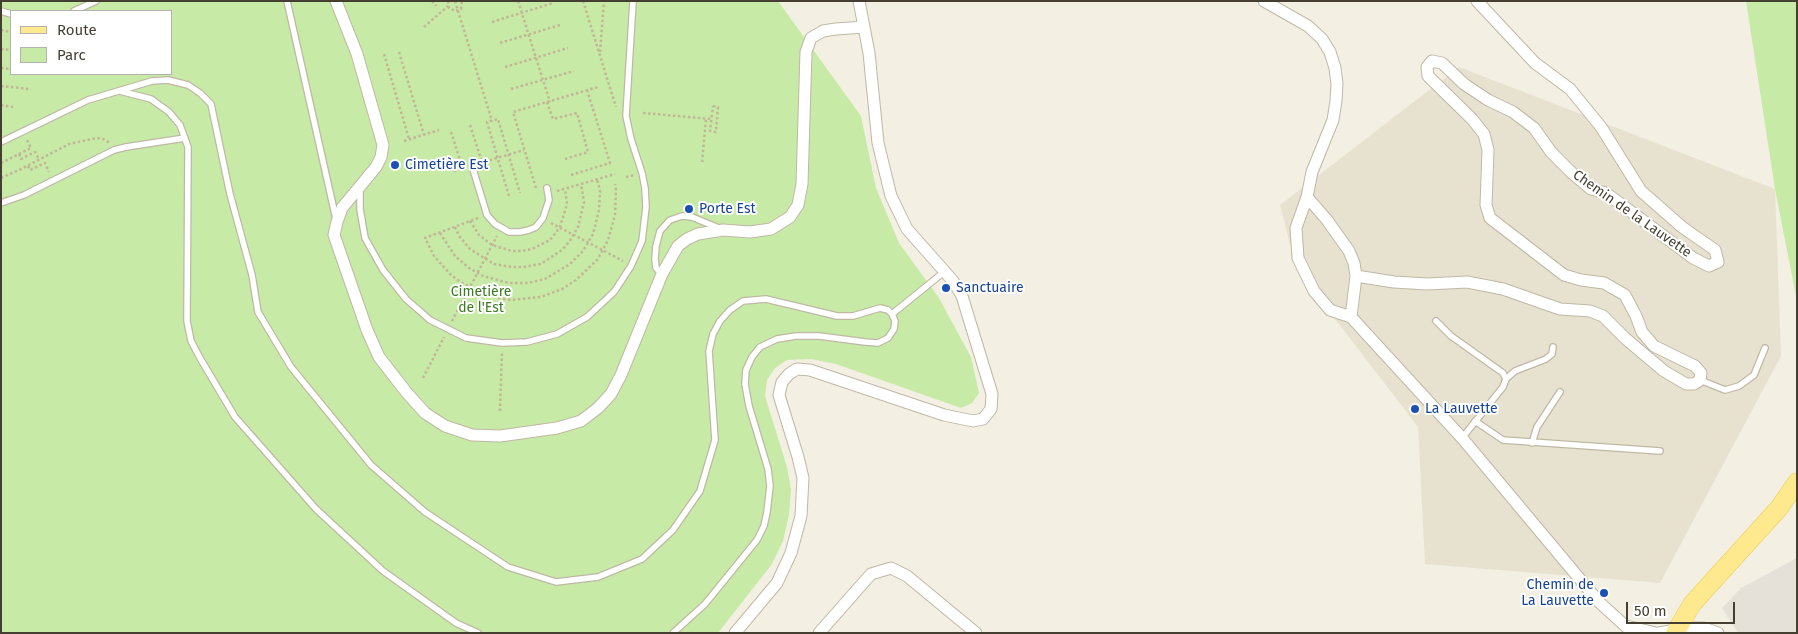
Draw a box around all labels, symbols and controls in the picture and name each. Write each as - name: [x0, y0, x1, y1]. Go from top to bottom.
- legend: [10, 10, 172, 75]
- text: Route: [57, 21, 97, 39]
- text: Parc: [57, 46, 86, 64]
- place label: Cimetière Est: [405, 157, 488, 173]
- marker: Cimetière Est: [389, 159, 401, 171]
- street label: Chemin de la Lauvette: [1569, 167, 1695, 261]
- place label: Porte Est: [699, 201, 755, 217]
- marker: Porte Est: [683, 203, 695, 215]
- place label: Sanctuaire: [956, 280, 1024, 296]
- marker: Sanctuaire: [940, 282, 952, 294]
- park label: Cimetière de l'Est: [451, 284, 511, 316]
- place label: La Lauvette: [1425, 401, 1498, 417]
- marker: La Lauvette: [1409, 403, 1421, 415]
- place label: Chemin de La Lauvette: [1521, 577, 1594, 610]
- marker: Chemin de La Lauvette: [1598, 587, 1610, 599]
- scale bar: [1628, 592, 1737, 624]
- text: 50 m: [1634, 602, 1667, 620]

